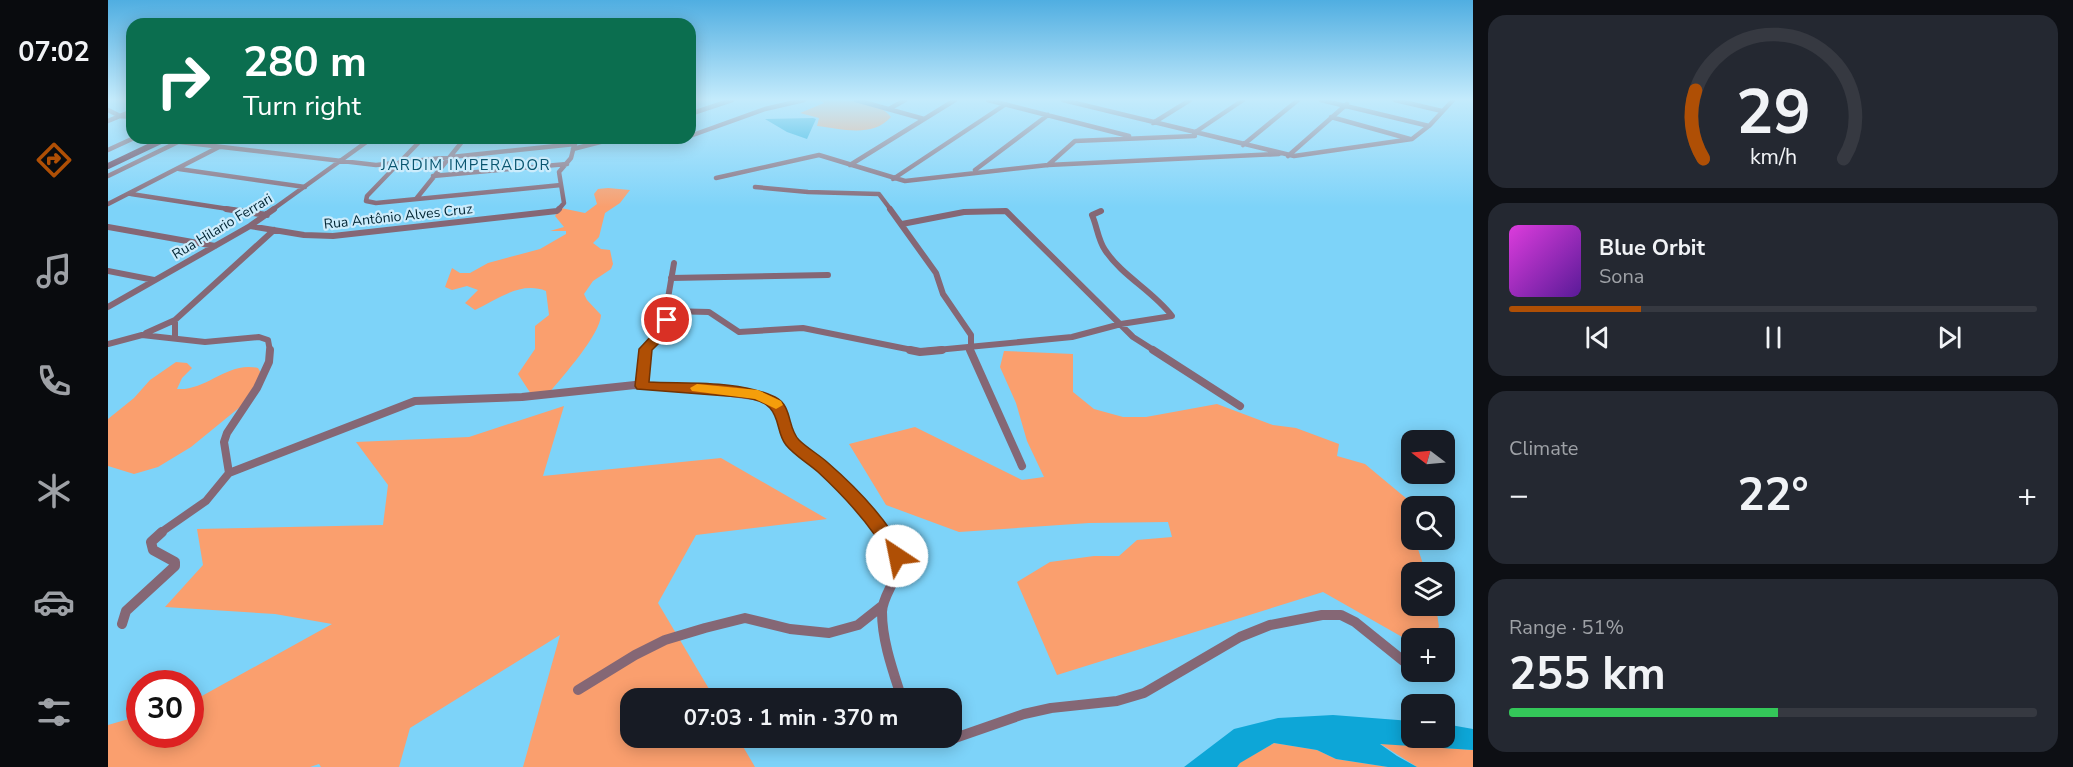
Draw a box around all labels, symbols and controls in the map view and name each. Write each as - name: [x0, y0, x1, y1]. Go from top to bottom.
- text: 07:02: [18, 34, 90, 71]
- text: 280 m: [243, 34, 367, 91]
- icon: right: [144, 42, 222, 120]
- text: 29: [1736, 70, 1810, 155]
- text: Turn right: [243, 88, 361, 125]
- icon: directions: [33, 139, 75, 181]
- text: km/h: [1749, 142, 1797, 172]
- district label: JARDIM IMPERADOR: [380, 155, 551, 175]
- street label: Rua Hilario Ferrari: [169, 189, 276, 264]
- street label: Rua Antônio Alves Cruz: [323, 199, 474, 234]
- text: Blue Orbit: [1599, 233, 1705, 263]
- icon: music: [33, 250, 75, 292]
- text: Sona: [1599, 263, 1644, 290]
- pin: [641, 294, 692, 345]
- icon: arrive: [650, 303, 683, 336]
- icon: previous: [1581, 321, 1614, 354]
- icon: pause: [1757, 321, 1790, 354]
- icon: next: [1933, 321, 1966, 354]
- icon: phone: [33, 360, 75, 402]
- north arrow: [1401, 430, 1455, 484]
- map controls: [1401, 430, 1455, 748]
- text: Climate: [1509, 435, 1578, 462]
- text: 22°: [1737, 465, 1809, 526]
- icon: climate: [33, 470, 75, 512]
- text: −: [1509, 473, 1529, 518]
- text: +: [2017, 473, 2037, 518]
- button: search: [1401, 496, 1455, 550]
- position arrow: [865, 524, 929, 588]
- button: layers: [1401, 562, 1455, 616]
- icon: car: [33, 581, 75, 623]
- text: Range · 51%: [1509, 614, 1624, 641]
- button: +: [1401, 628, 1455, 682]
- text: 255 km: [1509, 644, 1666, 705]
- speed limit sign: 30: [126, 670, 204, 748]
- icon: filters: [33, 691, 75, 733]
- button: −: [1401, 694, 1455, 748]
- text: 07:03 · 1 min · 370 m: [684, 703, 898, 733]

